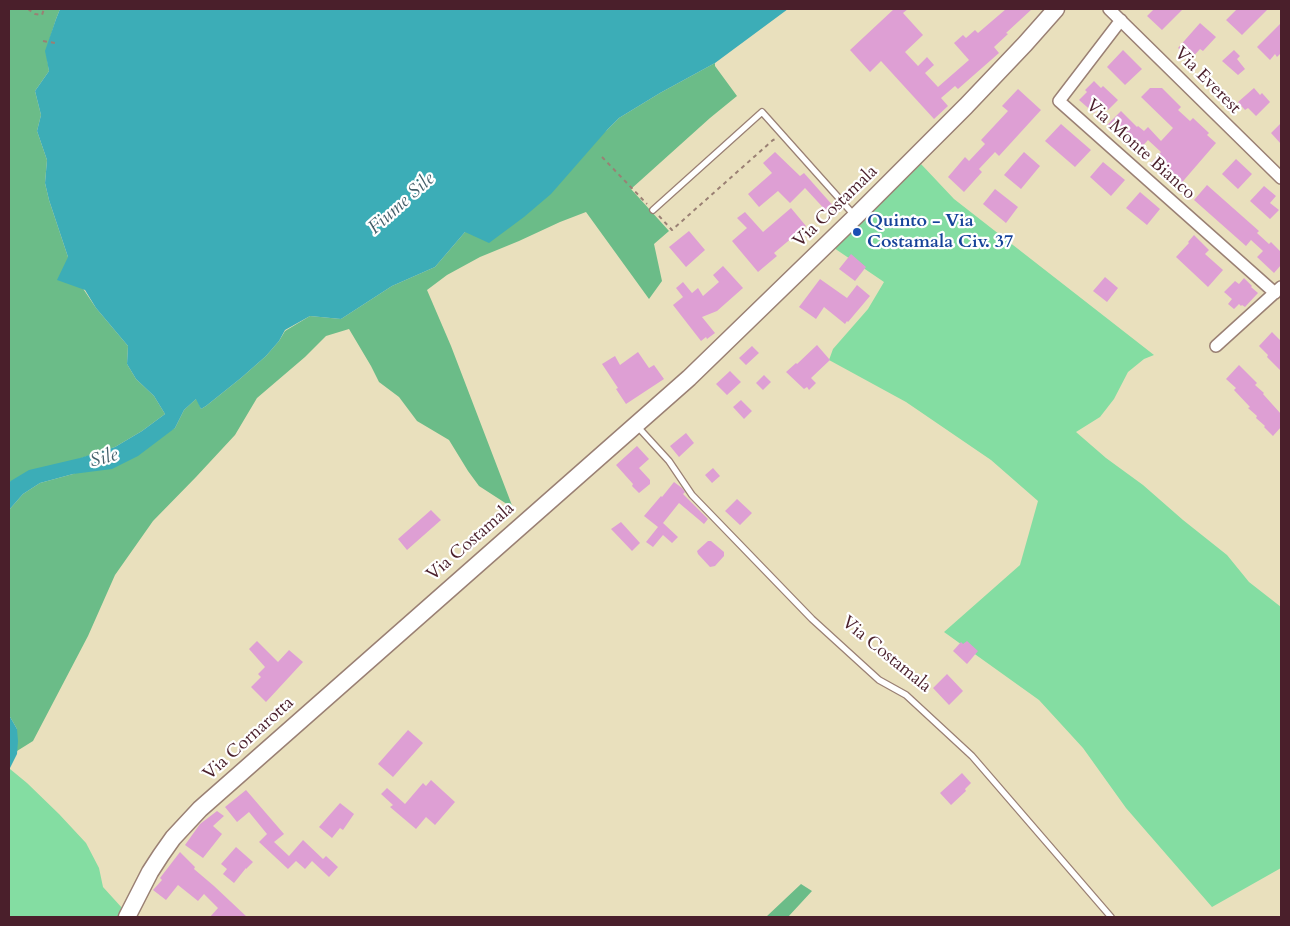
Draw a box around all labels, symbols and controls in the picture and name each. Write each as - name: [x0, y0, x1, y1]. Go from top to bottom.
- street label: Via Everest: [1169, 43, 1245, 119]
- street label: Via Monte Bianco: [1081, 95, 1199, 205]
- street label: Via Costamala: [789, 161, 883, 253]
- water label: Fiume Sile: [364, 168, 440, 240]
- place label: Quinto - Via Costamala Civ. 37: [867, 211, 1013, 253]
- marker: Quinto - Via Costamala Civ. 37: [851, 226, 863, 238]
- water label: Sile: [87, 444, 121, 474]
- street label: Via Costamala: [423, 498, 519, 586]
- street label: Via Costamala: [837, 612, 935, 698]
- street label: Via Cornarotta: [199, 693, 299, 785]

